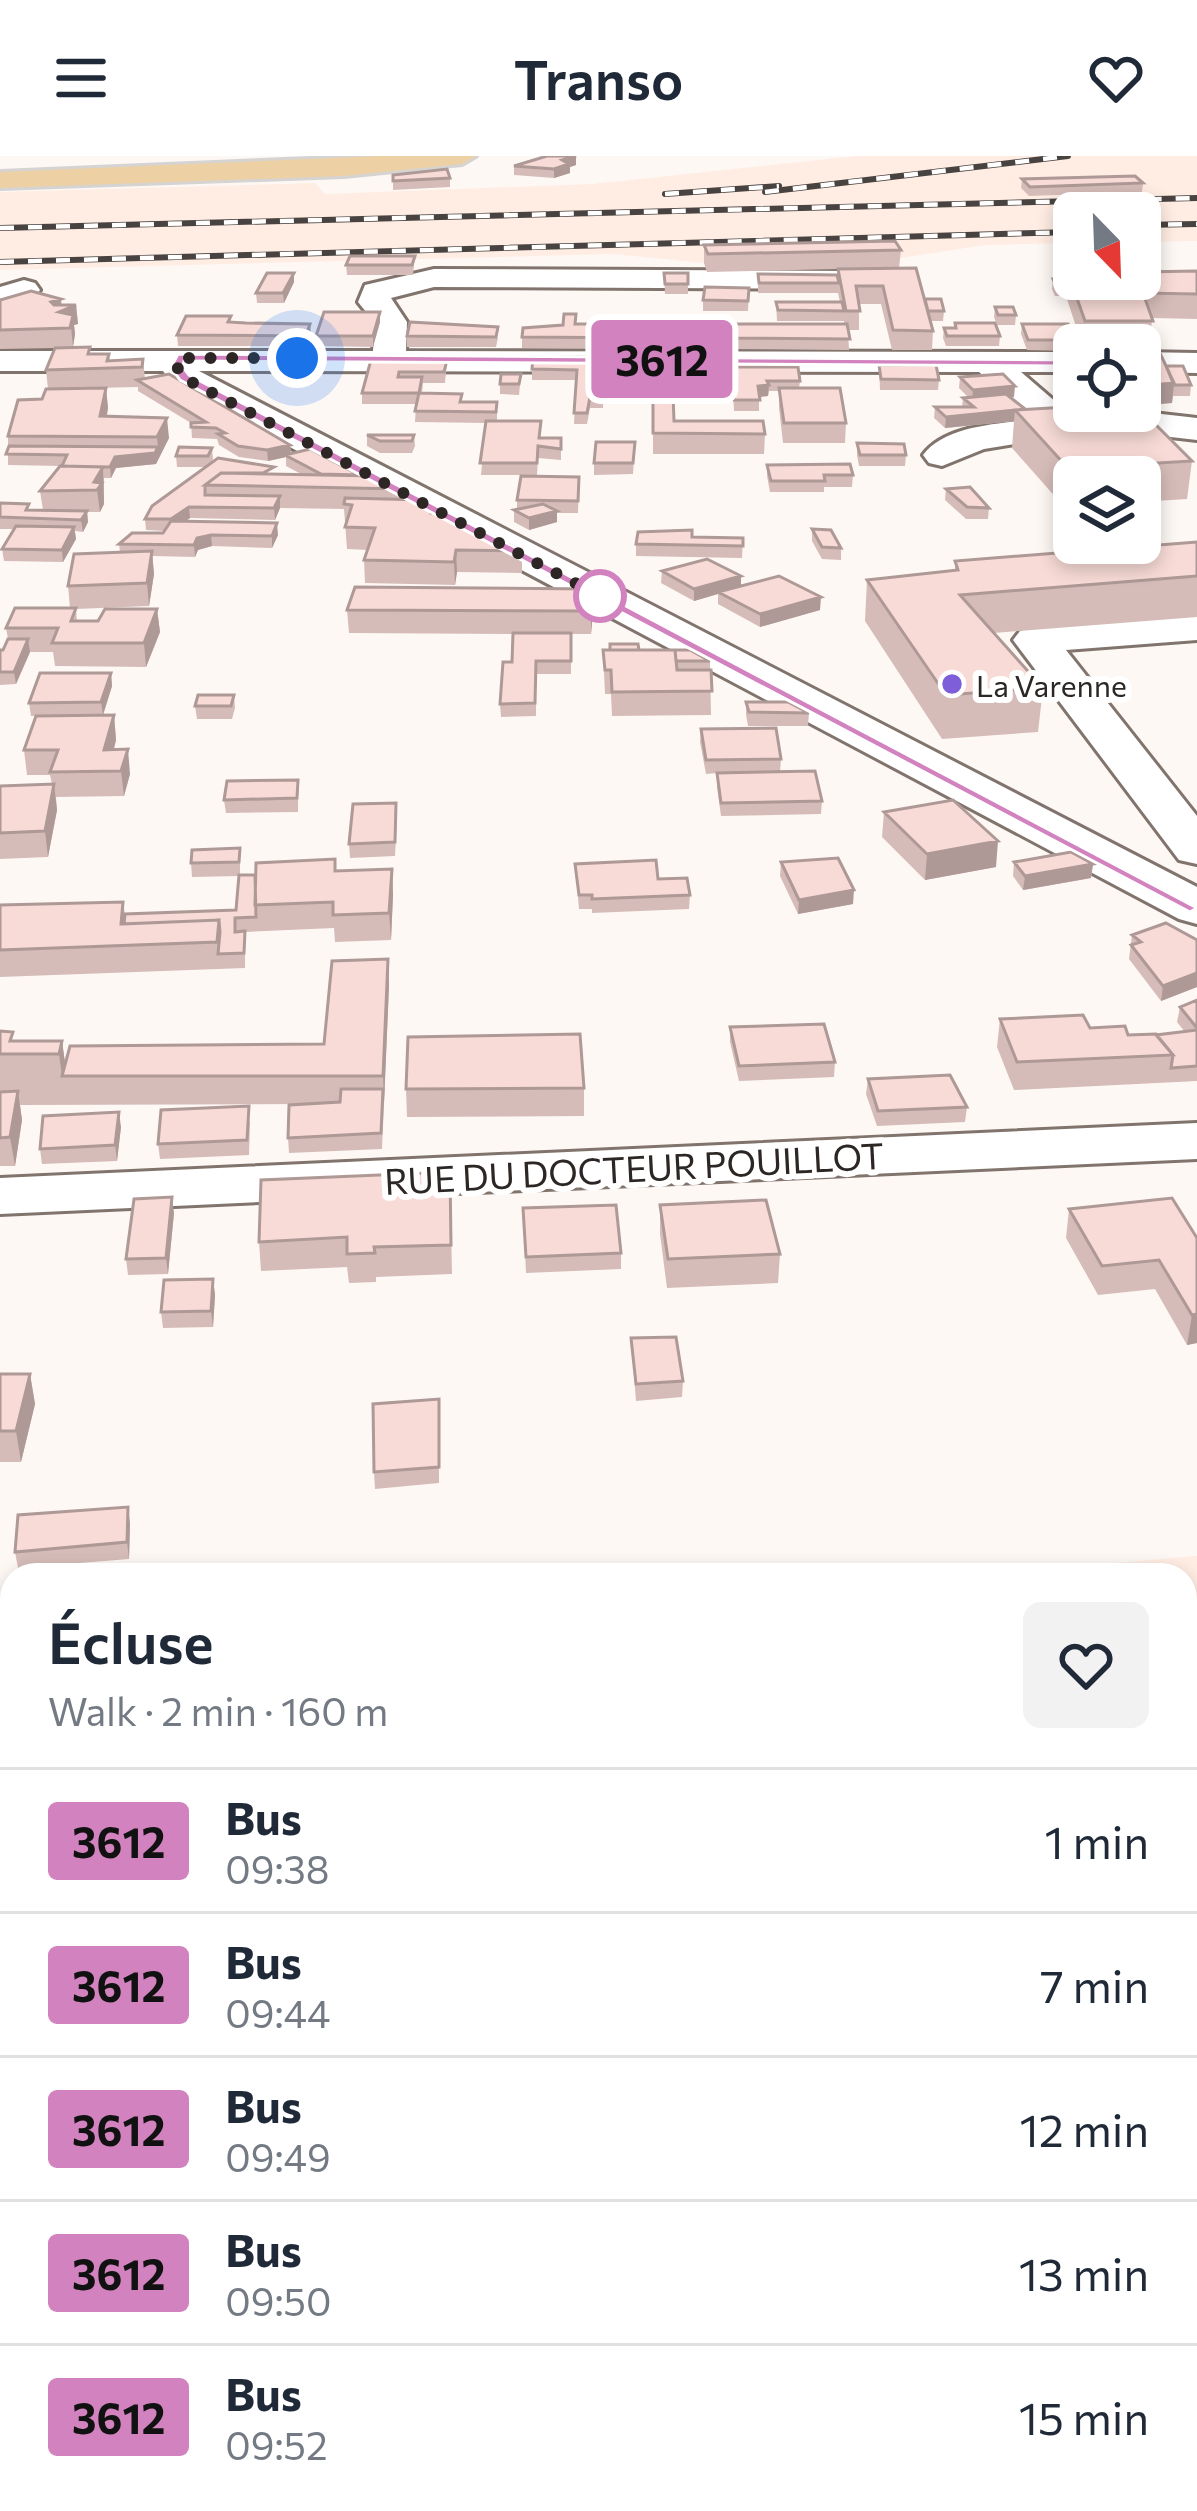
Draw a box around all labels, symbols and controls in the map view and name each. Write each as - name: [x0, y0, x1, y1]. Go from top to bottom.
- icon: menu: [48, 45, 114, 111]
- text: Transo: [514, 45, 683, 111]
- icon: heart: [1083, 45, 1149, 111]
- north arrow: [1053, 192, 1161, 300]
- map controls: [1053, 192, 1161, 564]
- line badge: 3612: [578, 320, 746, 398]
- button: locate: [1053, 324, 1161, 432]
- your location: [267, 328, 327, 388]
- text: 3612: [615, 333, 709, 385]
- button: layers: [1053, 456, 1161, 564]
- unlabelled marker: [575, 571, 625, 621]
- place label: La Varenne: [976, 666, 1127, 703]
- marker: La Varenne: [939, 671, 965, 697]
- street label: RUE DU DOCTEUR POUILLOT: [383, 1132, 885, 1202]
- button: heart: [1023, 1602, 1149, 1728]
- text: Écluse: [48, 1606, 214, 1676]
- text: Walk · 2 min · 160 m: [48, 1686, 388, 1734]
- text: Bus: [225, 1789, 302, 1844]
- text: 1 min: [1045, 1813, 1149, 1868]
- text: 3612: [72, 1815, 165, 1867]
- text: 09:38: [225, 1844, 330, 1892]
- text: Bus: [225, 1933, 302, 1988]
- text: 7 min: [1040, 1957, 1149, 2012]
- text: 3612: [72, 1959, 165, 2011]
- text: 09:44: [225, 1988, 330, 2036]
- text: Bus: [225, 2077, 302, 2132]
- text: 12 min: [1020, 2101, 1149, 2156]
- text: 3612: [72, 2103, 165, 2155]
- text: 09:49: [225, 2132, 331, 2180]
- text: Bus: [225, 2221, 302, 2276]
- text: 13 min: [1019, 2245, 1149, 2300]
- text: 3612: [72, 2247, 165, 2299]
- text: 09:50: [225, 2276, 331, 2324]
- text: Bus: [225, 2365, 302, 2420]
- text: 15 min: [1019, 2389, 1149, 2444]
- text: 3612: [72, 2391, 165, 2443]
- text: 09:52: [225, 2420, 328, 2468]

